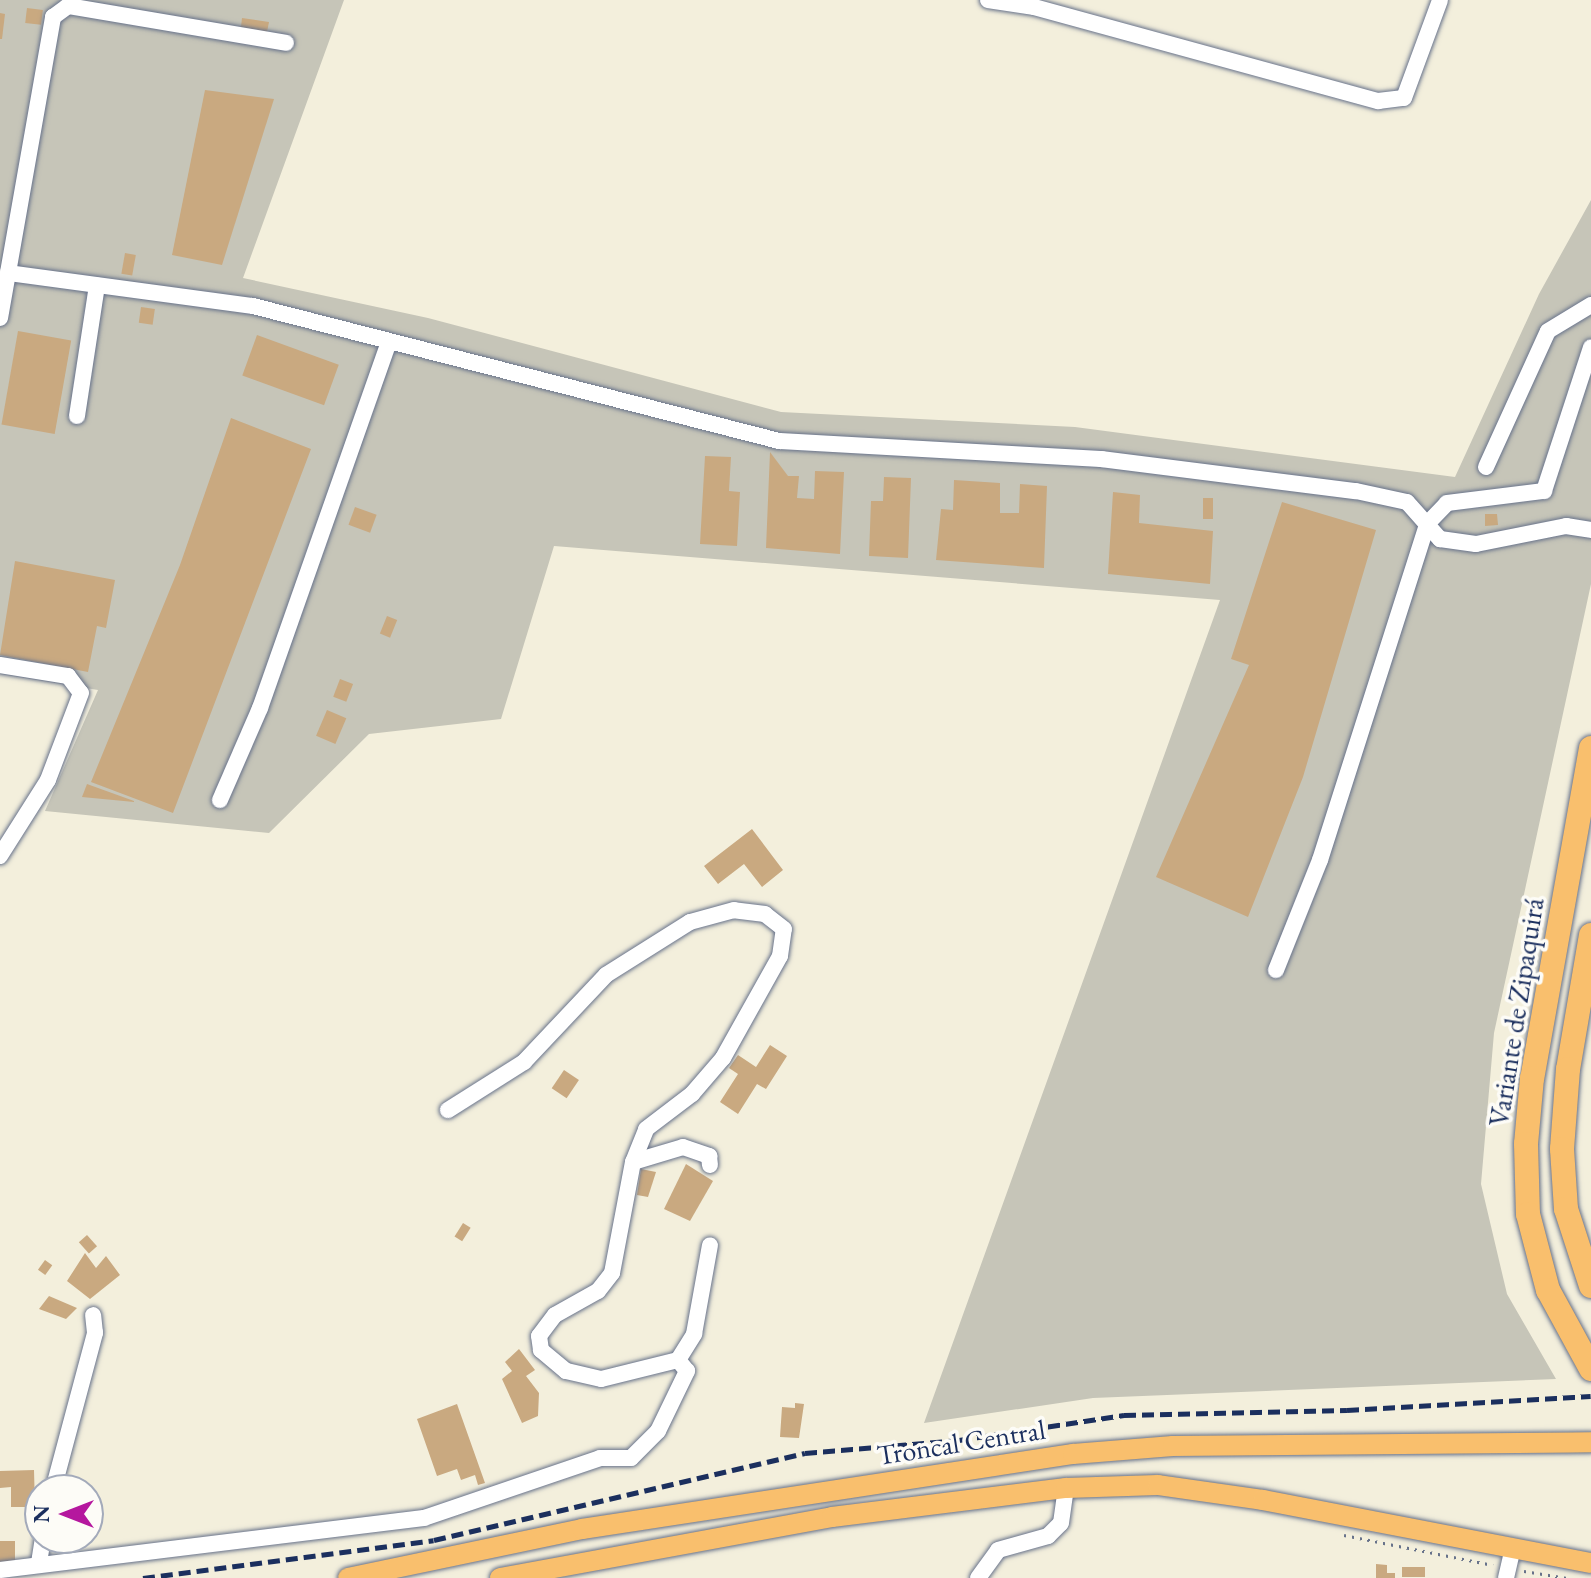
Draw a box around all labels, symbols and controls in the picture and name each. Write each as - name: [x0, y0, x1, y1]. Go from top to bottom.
- street label: Variante de Zipaquirá: [1481, 895, 1551, 1129]
- street label: Troncal Central: [874, 1412, 1048, 1472]
- north arrow: [24, 1474, 104, 1554]
- text: N: [27, 1505, 56, 1523]

